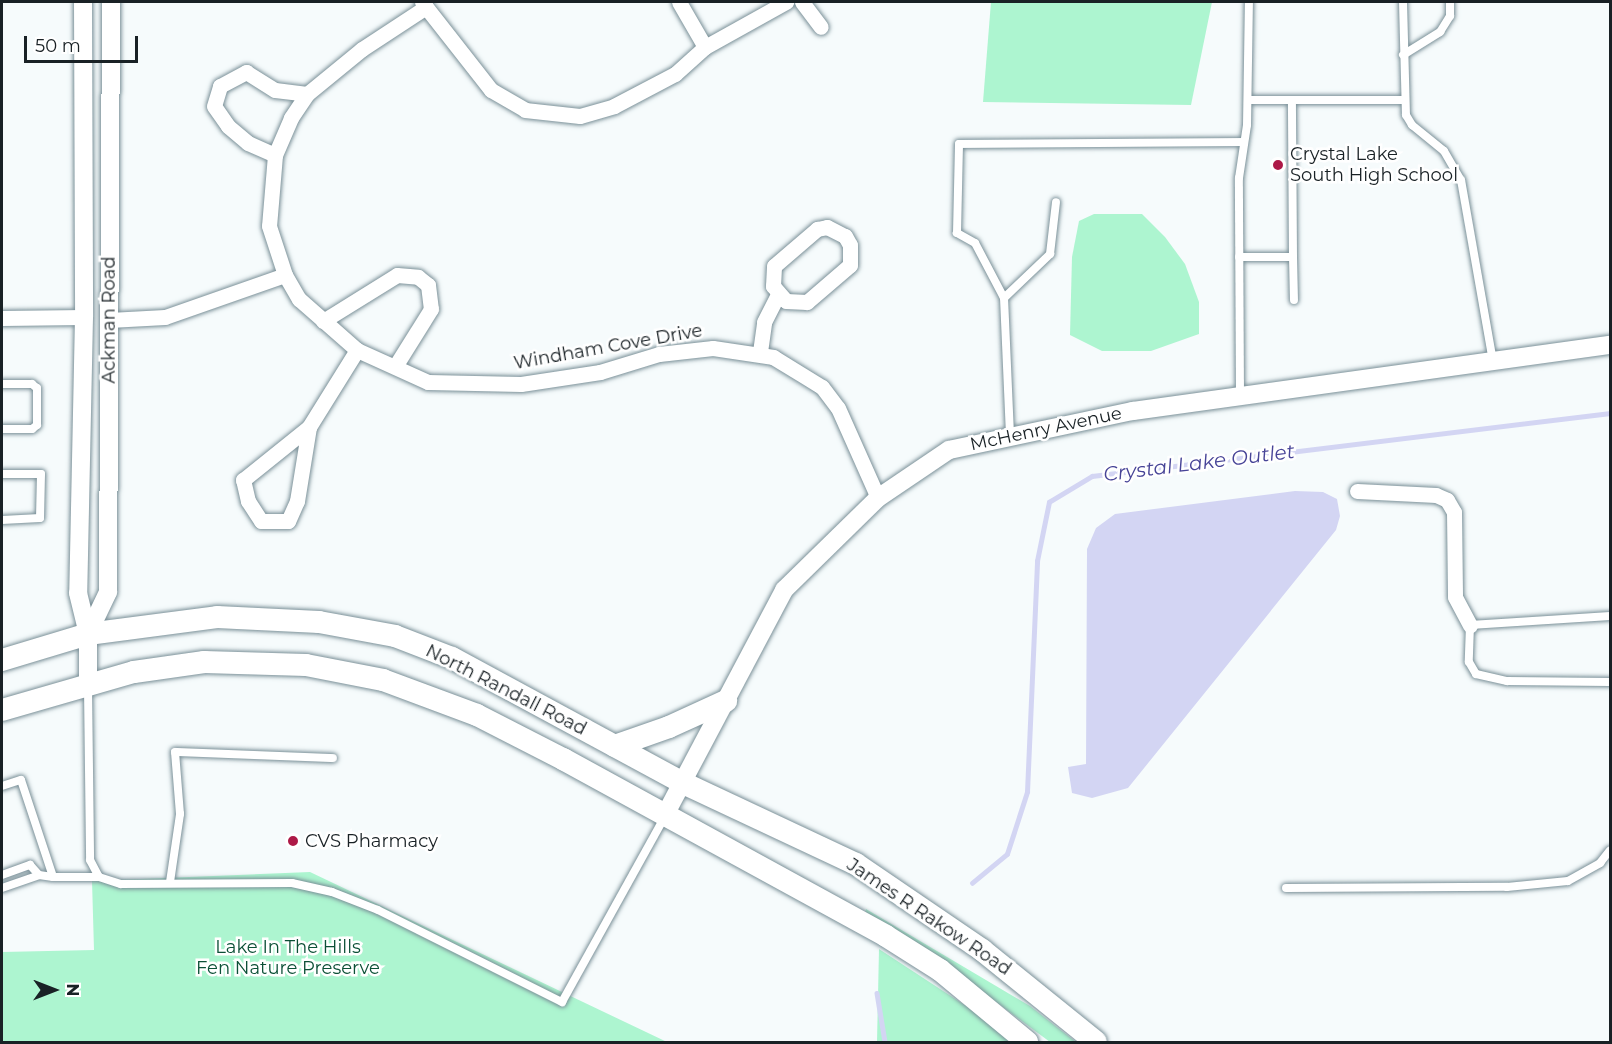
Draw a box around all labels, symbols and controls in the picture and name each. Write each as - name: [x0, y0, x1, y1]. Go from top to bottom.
- scale bar: [27, 24, 141, 62]
- text: 50 m: [35, 35, 81, 57]
- place label: Crystal Lake South High School: [1290, 144, 1458, 186]
- marker: Crystal Lake South High School: [1271, 158, 1285, 172]
- street label: Ackman Road: [98, 256, 120, 384]
- street label: Windham Cove Drive: [512, 320, 704, 374]
- street label: McHenry Avenue: [968, 402, 1124, 456]
- water label: Crystal Lake Outlet: [1102, 439, 1296, 487]
- street label: North Randall Road: [422, 640, 590, 740]
- place label: CVS Pharmacy: [305, 830, 438, 852]
- marker: CVS Pharmacy: [286, 834, 300, 848]
- street label: James R Rakow Road: [843, 854, 1015, 980]
- park label: Lake In The Hills Fen Nature Preserve: [196, 937, 380, 980]
- north arrow: [24, 960, 84, 1020]
- text: N: [63, 984, 82, 996]

